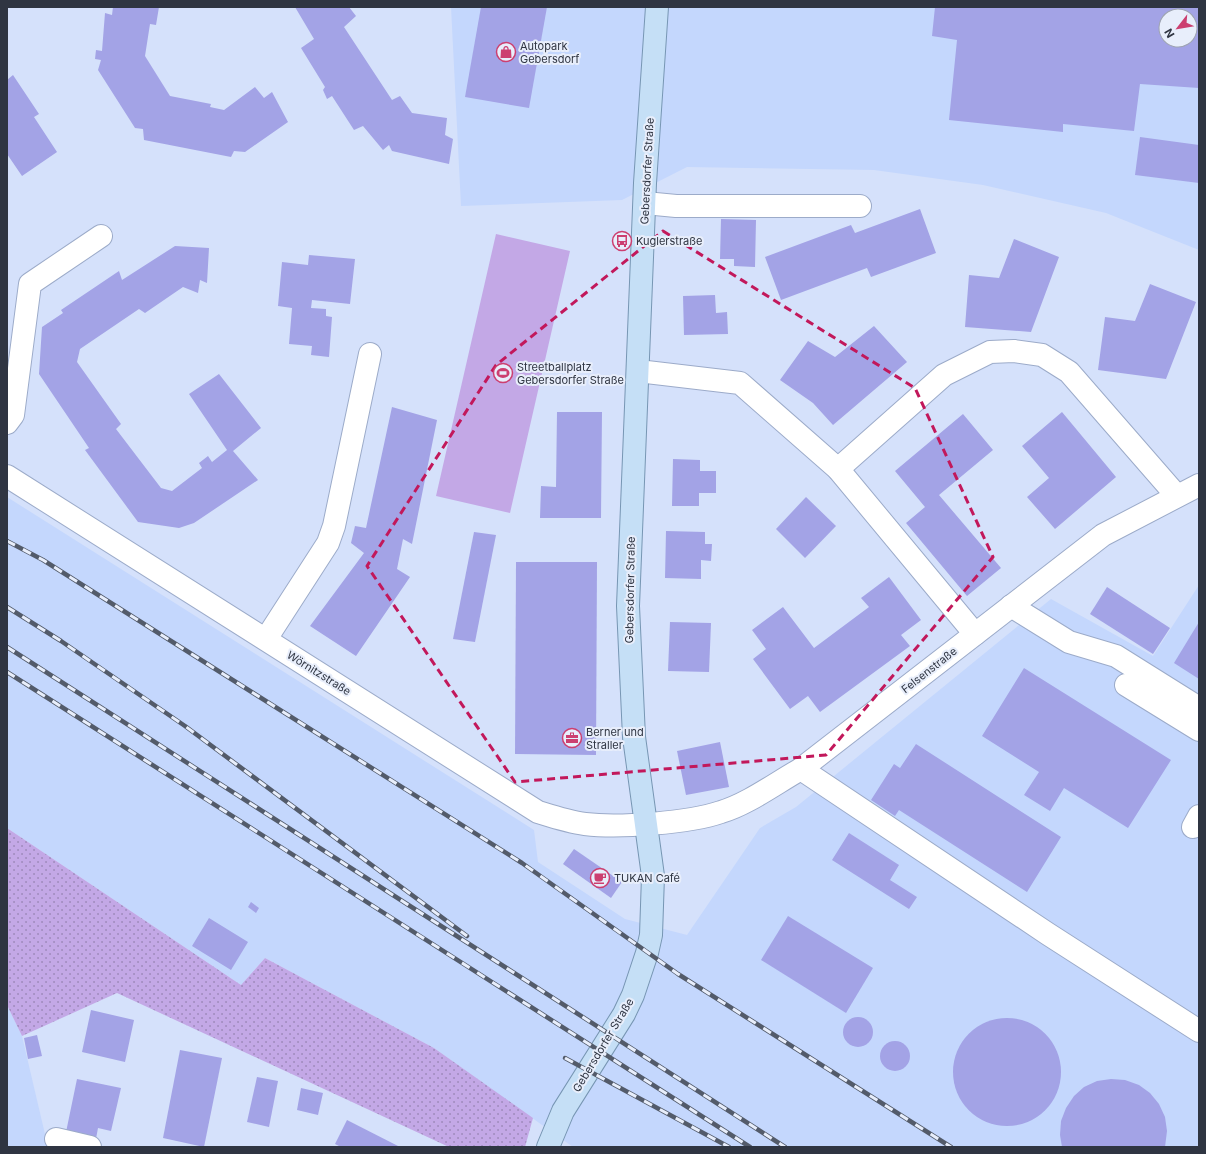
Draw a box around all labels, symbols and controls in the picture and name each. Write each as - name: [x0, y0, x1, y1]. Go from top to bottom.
- north arrow: [1158, 8, 1198, 48]
- text: N: [1161, 26, 1178, 40]
- place label: Autopark Gebersdorf: [520, 39, 579, 66]
- shop icon: Autopark Gebersdorf: [495, 41, 517, 63]
- street label: Gebersdorfer Straße: [637, 117, 657, 225]
- bus stop icon: Kuglerstraße: [611, 230, 633, 252]
- place label: Kuglerstraße: [636, 234, 702, 248]
- place label: Streetballplatz Gebersdorfer Straße: [517, 360, 624, 387]
- sports icon: Streetballplatz Gebersdorfer Straße: [492, 362, 514, 384]
- street label: Gebersdorfer Straße: [622, 536, 638, 644]
- street label: Felsenstraße: [898, 644, 960, 696]
- street label: Wörnitzstraße: [284, 648, 354, 698]
- place label: Berner und Straller: [586, 725, 644, 752]
- office icon: Berner und Straller: [561, 727, 583, 749]
- cafe icon: TUKAN Café: [589, 867, 611, 889]
- place label: TUKAN Café: [614, 871, 680, 885]
- street label: Gebersdorfer Straße: [569, 996, 637, 1094]

